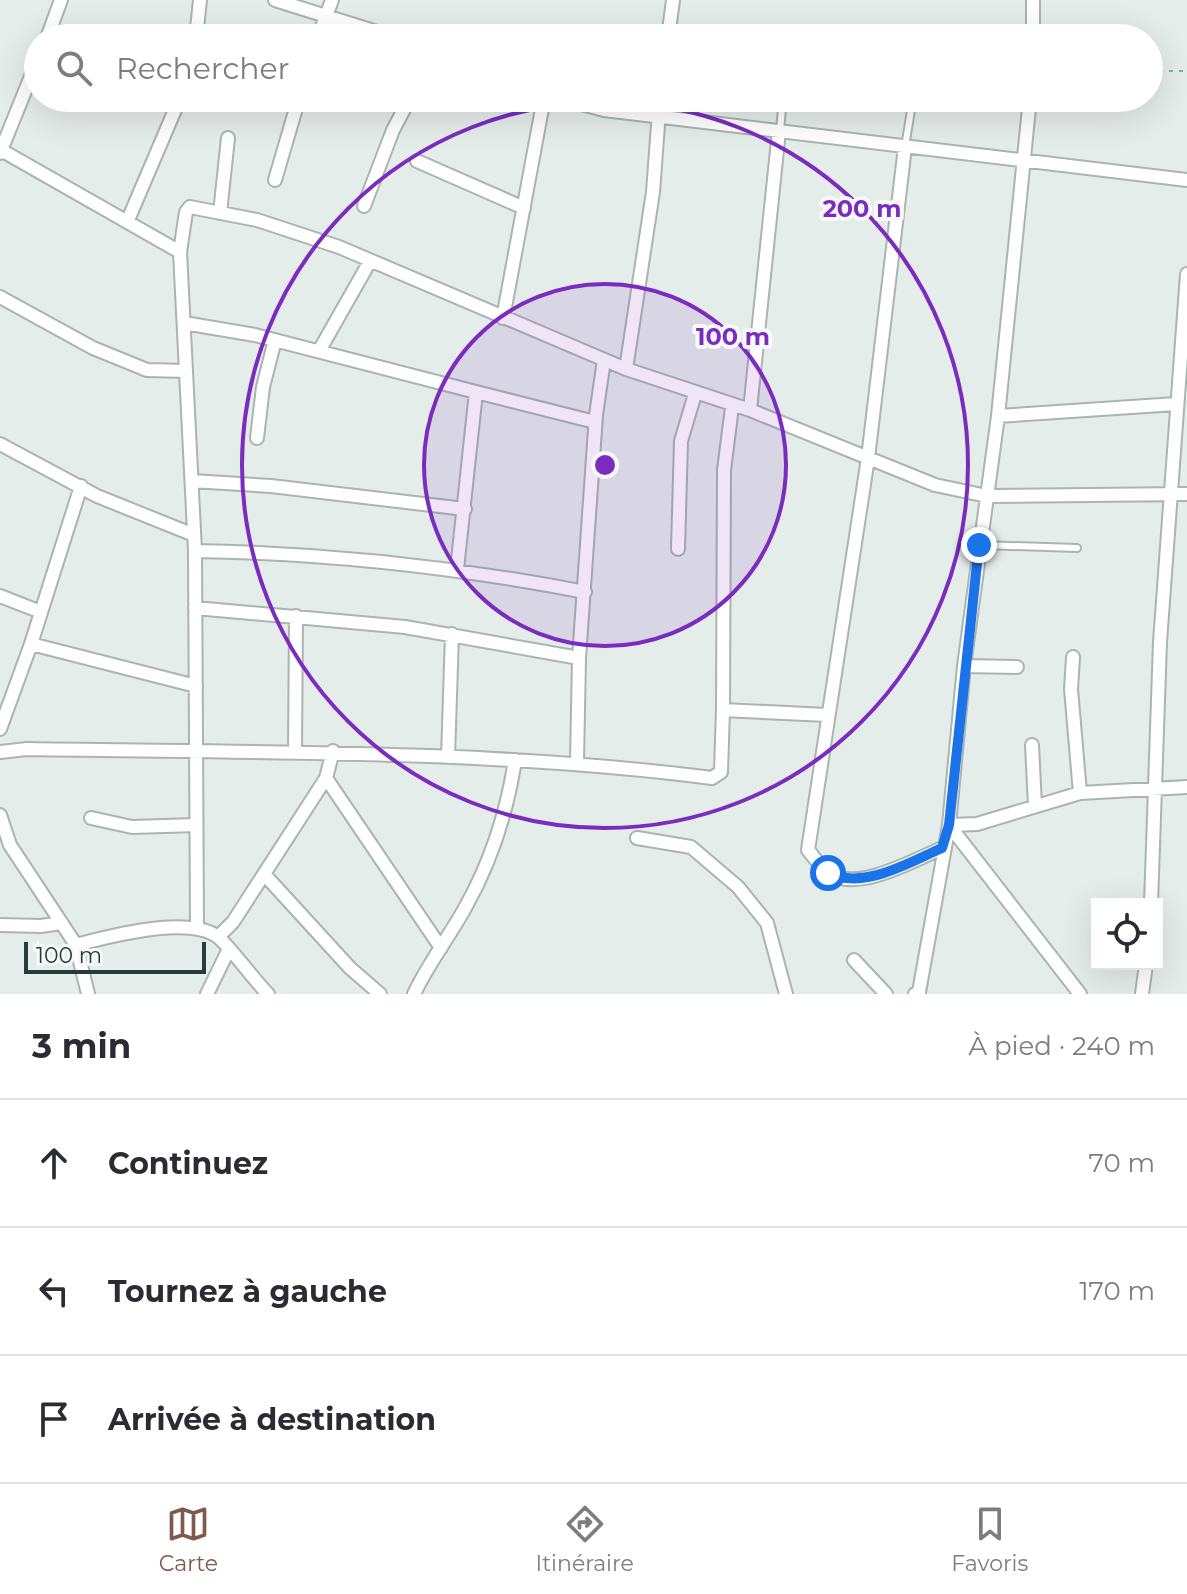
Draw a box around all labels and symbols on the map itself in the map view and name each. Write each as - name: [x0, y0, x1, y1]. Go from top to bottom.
- text: 200 m: [823, 194, 901, 223]
- text: 100 m: [696, 322, 770, 351]
- centre of rings: [591, 451, 619, 479]
- route end: [961, 527, 997, 563]
- route start: [810, 855, 846, 891]
- scale bar: [24, 938, 206, 974]

